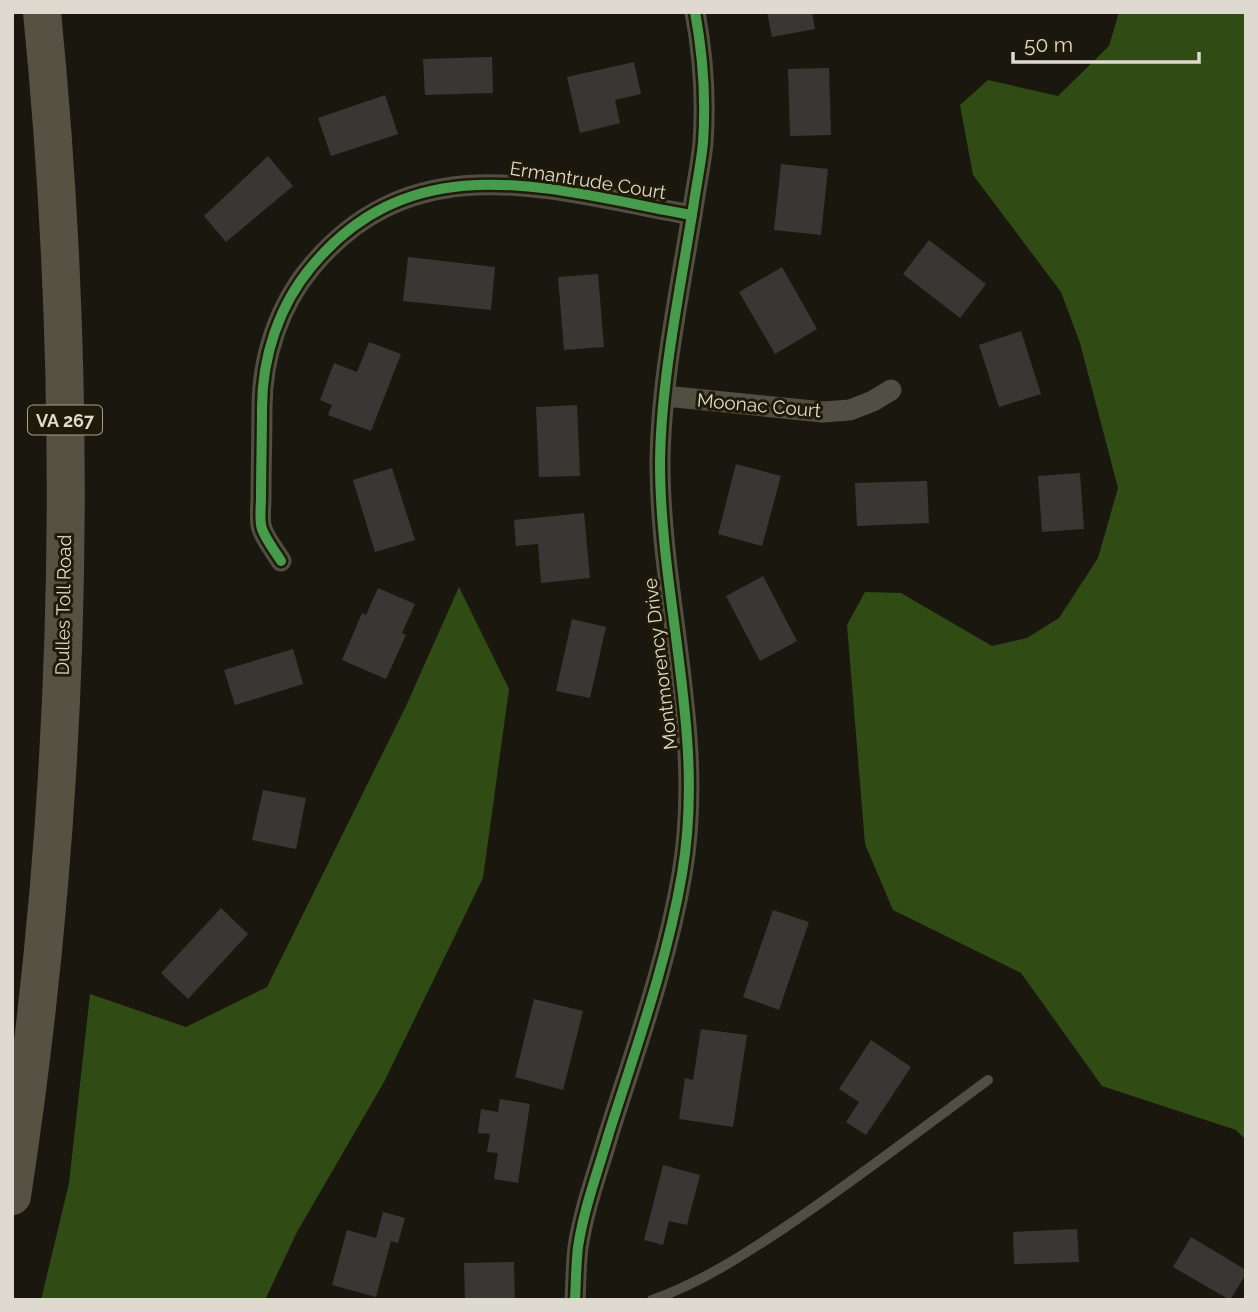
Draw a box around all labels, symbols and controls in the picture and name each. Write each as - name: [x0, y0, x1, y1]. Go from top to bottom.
- scale bar: [1013, 21, 1198, 65]
- text: 50 m: [1024, 32, 1073, 57]
- street label: Ermantrude Court: [508, 157, 668, 203]
- street label: Moonac Court: [696, 389, 823, 421]
- road number: VA 267: [28, 406, 102, 434]
- street label: Dulles Toll Road: [51, 534, 75, 676]
- street label: Montmorency Drive: [639, 577, 681, 751]

